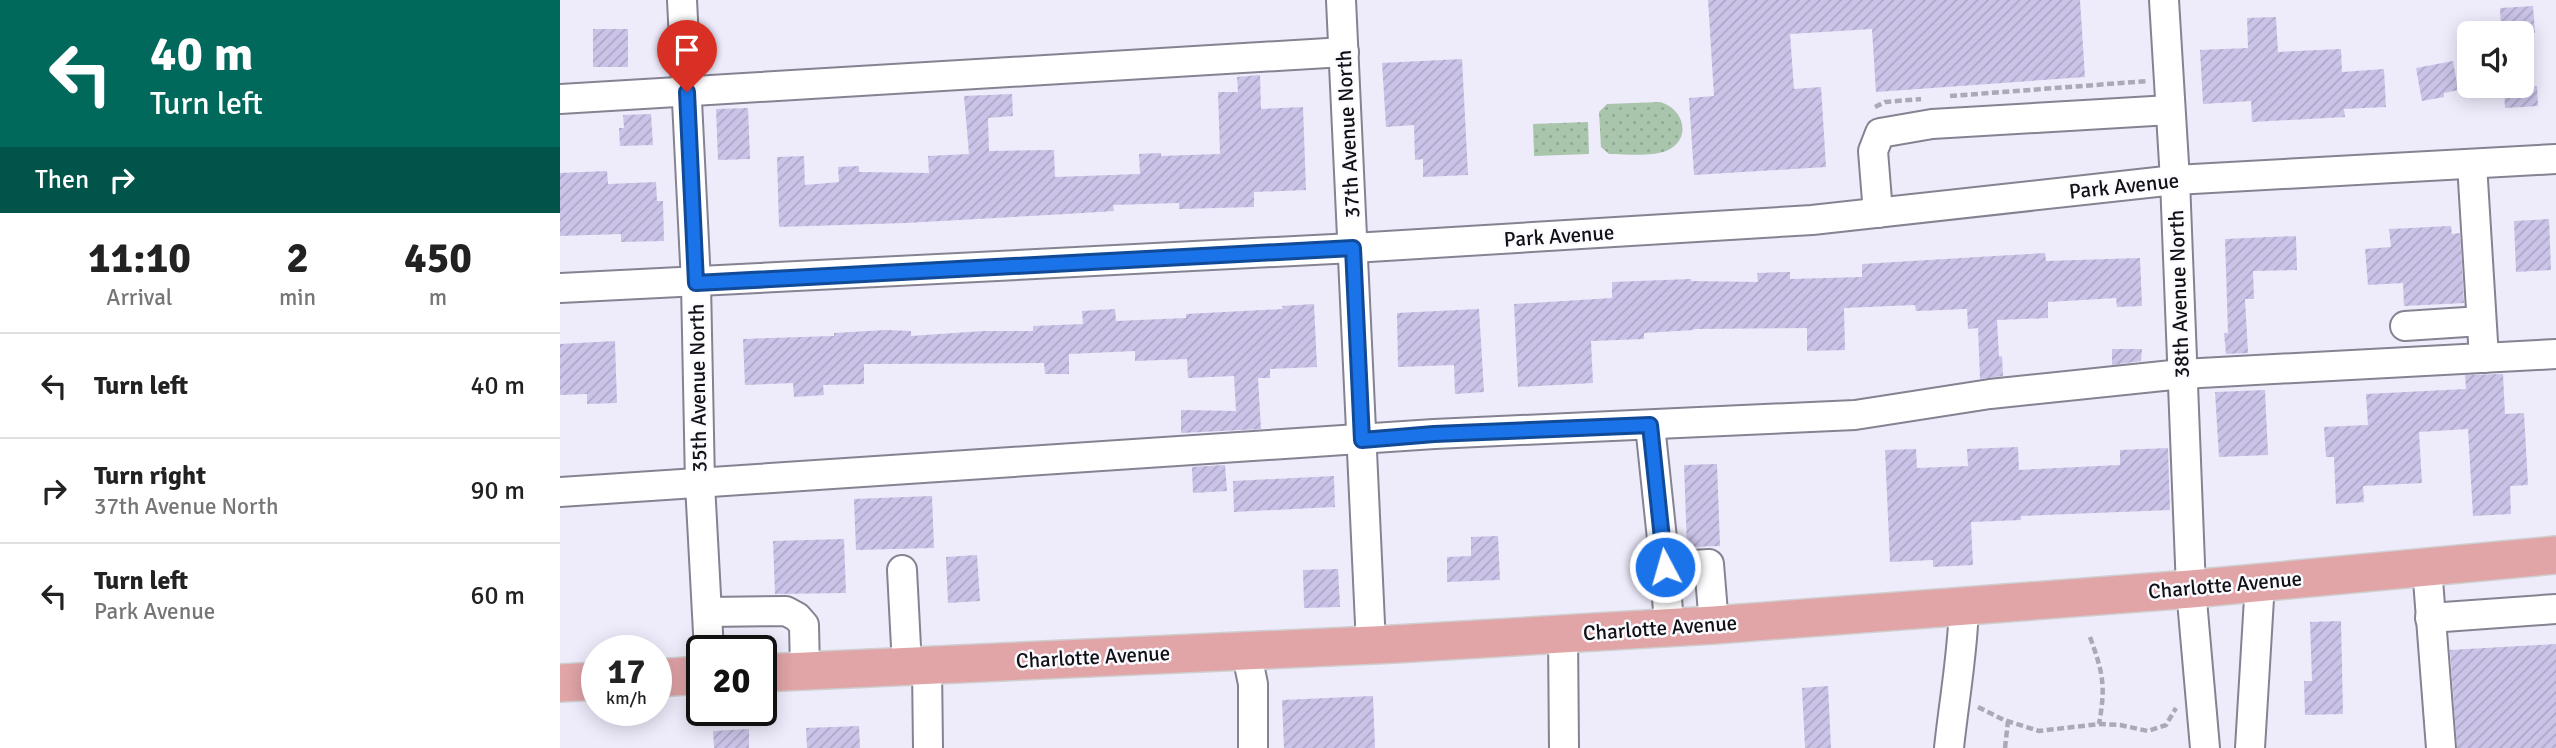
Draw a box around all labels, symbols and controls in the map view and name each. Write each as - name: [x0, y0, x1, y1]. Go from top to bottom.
- pin: [657, 20, 717, 92]
- map controls: [2457, 21, 2534, 98]
- button: sound: [2457, 21, 2534, 98]
- text: 40 m: [150, 24, 253, 84]
- icon: left: [35, 28, 126, 119]
- icon: arrive: [668, 31, 706, 69]
- street label: 37th Avenue North: [1331, 49, 1365, 219]
- text: Turn left: [150, 84, 263, 123]
- icon: right: [103, 161, 141, 199]
- text: Then: [35, 164, 89, 196]
- street label: Park Avenue: [2068, 167, 2180, 205]
- street label: 38th Avenue North: [2163, 209, 2195, 379]
- street label: Park Avenue: [1503, 219, 1615, 253]
- text: 11:10: [88, 233, 191, 284]
- text: 2: [286, 233, 309, 284]
- text: 450: [404, 233, 472, 284]
- text: Arrival: [106, 283, 173, 312]
- text: min: [279, 283, 316, 312]
- text: m: [429, 283, 447, 312]
- street label: 35th Avenue North: [684, 304, 712, 472]
- icon: left: [35, 367, 73, 405]
- text: Turn left: [94, 370, 188, 402]
- text: 40 m: [470, 370, 525, 402]
- text: Turn right: [94, 460, 206, 492]
- icon: right: [35, 472, 73, 510]
- text: 90 m: [470, 475, 525, 507]
- text: 37th Avenue North: [94, 492, 279, 521]
- position arrow: [1628, 530, 1702, 604]
- text: Turn left: [94, 565, 188, 597]
- street label: Charlotte Avenue: [2147, 565, 2303, 605]
- icon: left: [35, 577, 73, 615]
- text: 60 m: [470, 580, 525, 612]
- text: Park Avenue: [94, 597, 215, 626]
- street label: Charlotte Avenue: [1582, 610, 1738, 646]
- speed limit sign: 20: [686, 635, 777, 726]
- street label: Charlotte Avenue: [1015, 640, 1171, 674]
- text: 17: [608, 650, 645, 693]
- text: km/h: [606, 687, 647, 709]

